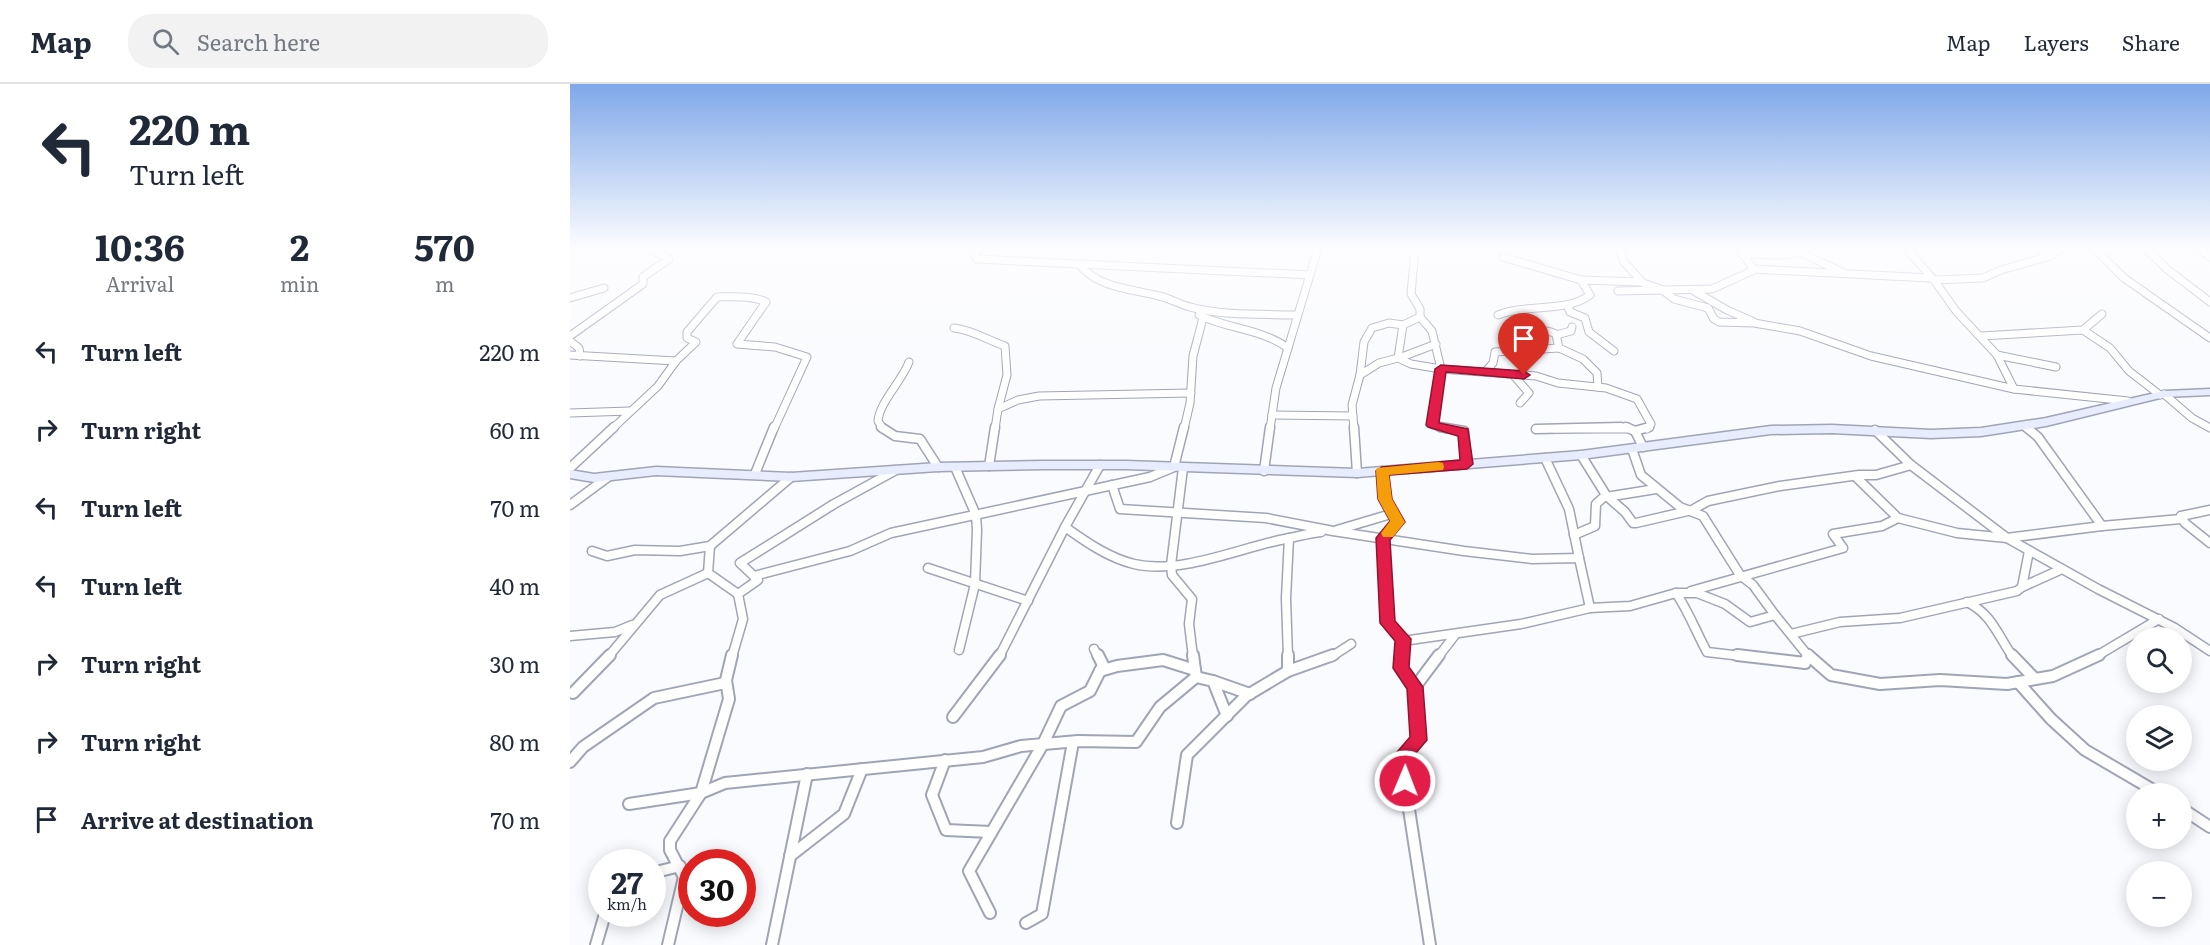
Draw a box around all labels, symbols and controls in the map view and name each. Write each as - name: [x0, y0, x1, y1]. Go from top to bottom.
- search box: [128, 14, 548, 68]
- text: Map: [30, 20, 92, 62]
- icon: search: [149, 25, 182, 58]
- text: Search here: [197, 25, 320, 58]
- text: Map: [1946, 26, 1991, 57]
- text: Layers: [2024, 26, 2089, 57]
- text: Share: [2122, 26, 2180, 57]
- text: 220 m: [129, 96, 250, 158]
- icon: left: [30, 108, 108, 186]
- text: Turn left: [129, 153, 244, 193]
- text: 10:36: [95, 219, 185, 272]
- text: 2: [290, 219, 309, 272]
- text: 570: [414, 219, 475, 272]
- text: Arrival: [106, 268, 174, 298]
- text: min: [280, 268, 319, 298]
- text: m: [435, 268, 454, 298]
- pin: [1498, 313, 1549, 375]
- icon: arrive: [1507, 322, 1540, 355]
- icon: left: [30, 335, 63, 368]
- text: Turn left: [81, 335, 182, 368]
- text: 220 m: [479, 335, 540, 368]
- icon: right: [30, 413, 63, 446]
- text: Turn right: [81, 413, 201, 446]
- text: 60 m: [490, 413, 540, 446]
- icon: left: [30, 491, 63, 524]
- text: Turn left: [81, 491, 182, 524]
- text: 70 m: [490, 491, 540, 524]
- icon: left: [30, 569, 63, 602]
- text: Turn left: [81, 569, 182, 602]
- text: 40 m: [489, 569, 540, 602]
- map controls: [2126, 627, 2192, 927]
- button: search: [2126, 627, 2192, 693]
- icon: right: [30, 647, 63, 680]
- text: Turn right: [81, 647, 201, 680]
- text: 30 m: [490, 647, 540, 680]
- button: layers: [2126, 705, 2192, 771]
- icon: right: [30, 725, 63, 758]
- text: Turn right: [81, 725, 201, 758]
- text: 80 m: [489, 725, 540, 758]
- position arrow: [1373, 749, 1437, 813]
- button: +: [2126, 783, 2192, 849]
- icon: arrive: [30, 803, 63, 836]
- text: Arrive at destination: [81, 803, 314, 836]
- text: 70 m: [490, 803, 540, 836]
- speed limit sign: 30: [678, 849, 756, 927]
- text: 27: [611, 859, 643, 903]
- button: −: [2126, 861, 2192, 927]
- text: km/h: [607, 892, 647, 915]

